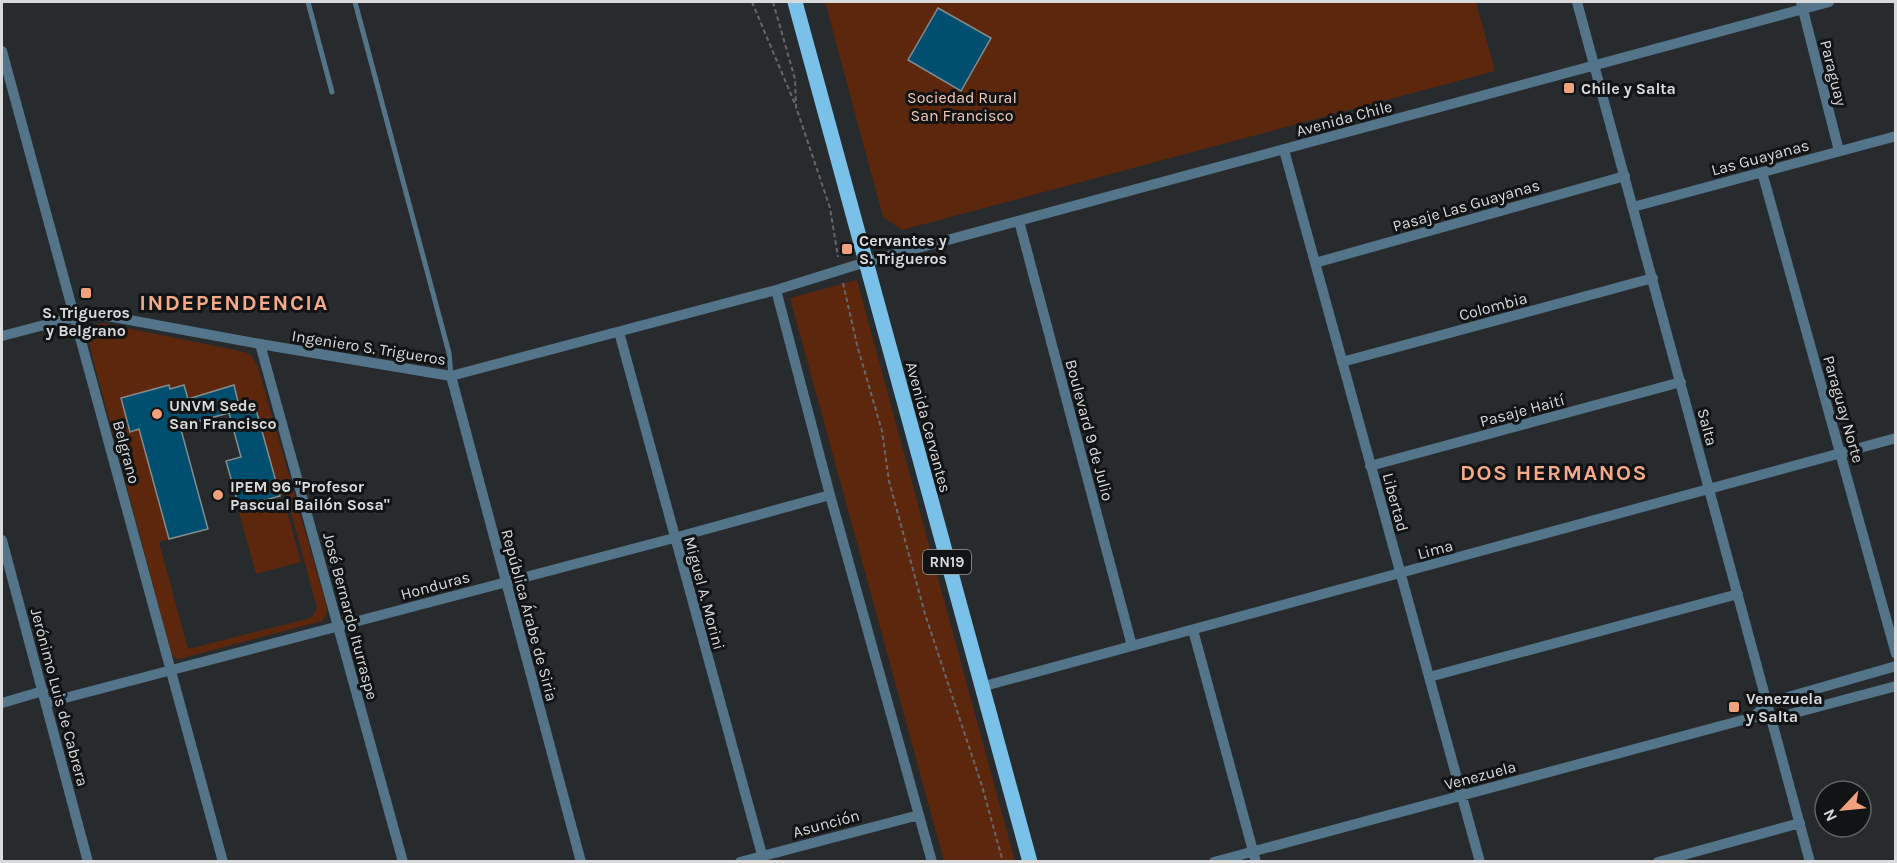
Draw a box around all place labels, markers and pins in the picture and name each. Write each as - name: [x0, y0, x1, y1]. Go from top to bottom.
- place label: Chile y Salta: [1581, 79, 1676, 98]
- marker: Chile y Salta: [1562, 81, 1576, 95]
- place label: Cervantes y S. Trigueros: [859, 231, 947, 268]
- marker: Cervantes y S. Trigueros: [840, 242, 854, 256]
- marker: S. Trigueros y Belgrano: [79, 286, 93, 300]
- place label: S. Trigueros y Belgrano: [42, 303, 130, 340]
- place label: UNVM Sede San Francisco: [169, 396, 277, 433]
- marker: UNVM Sede San Francisco: [150, 407, 164, 421]
- place label: IPEM 96 "Profesor Pascual Bailón Sosa": [230, 477, 390, 514]
- marker: IPEM 96 "Profesor Pascual Bailón Sosa": [211, 488, 225, 502]
- place label: Venezuela y Salta: [1746, 689, 1823, 726]
- marker: Venezuela y Salta: [1727, 700, 1741, 714]

